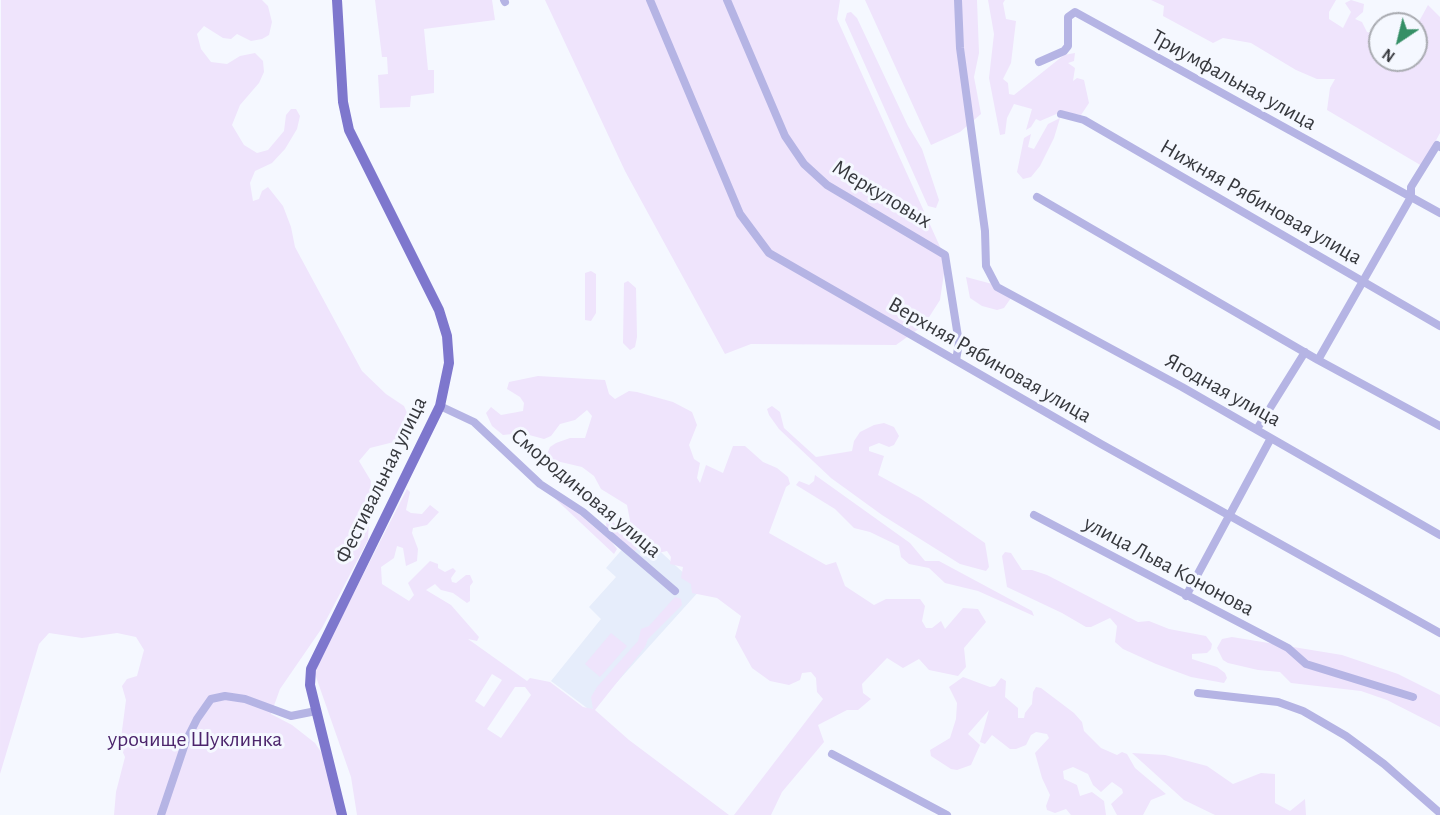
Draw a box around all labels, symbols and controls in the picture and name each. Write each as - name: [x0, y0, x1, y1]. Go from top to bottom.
- north arrow: [1368, 12, 1428, 72]
- street label: Триумфальная улица: [1147, 24, 1321, 136]
- text: N: [1380, 45, 1398, 65]
- street label: Нижняя Рябиновая улица: [1155, 133, 1367, 271]
- street label: Меркуловых: [827, 154, 937, 234]
- street label: Верхняя Рябиновая улица: [884, 291, 1096, 429]
- street label: Ягодная улица: [1160, 347, 1286, 433]
- street label: Фестивальная улица: [329, 392, 433, 568]
- street label: Смородиновая улица: [505, 422, 667, 564]
- street label: улица Льва Кононова: [1079, 510, 1259, 622]
- park label: урочище Шуклинка: [108, 726, 282, 752]

